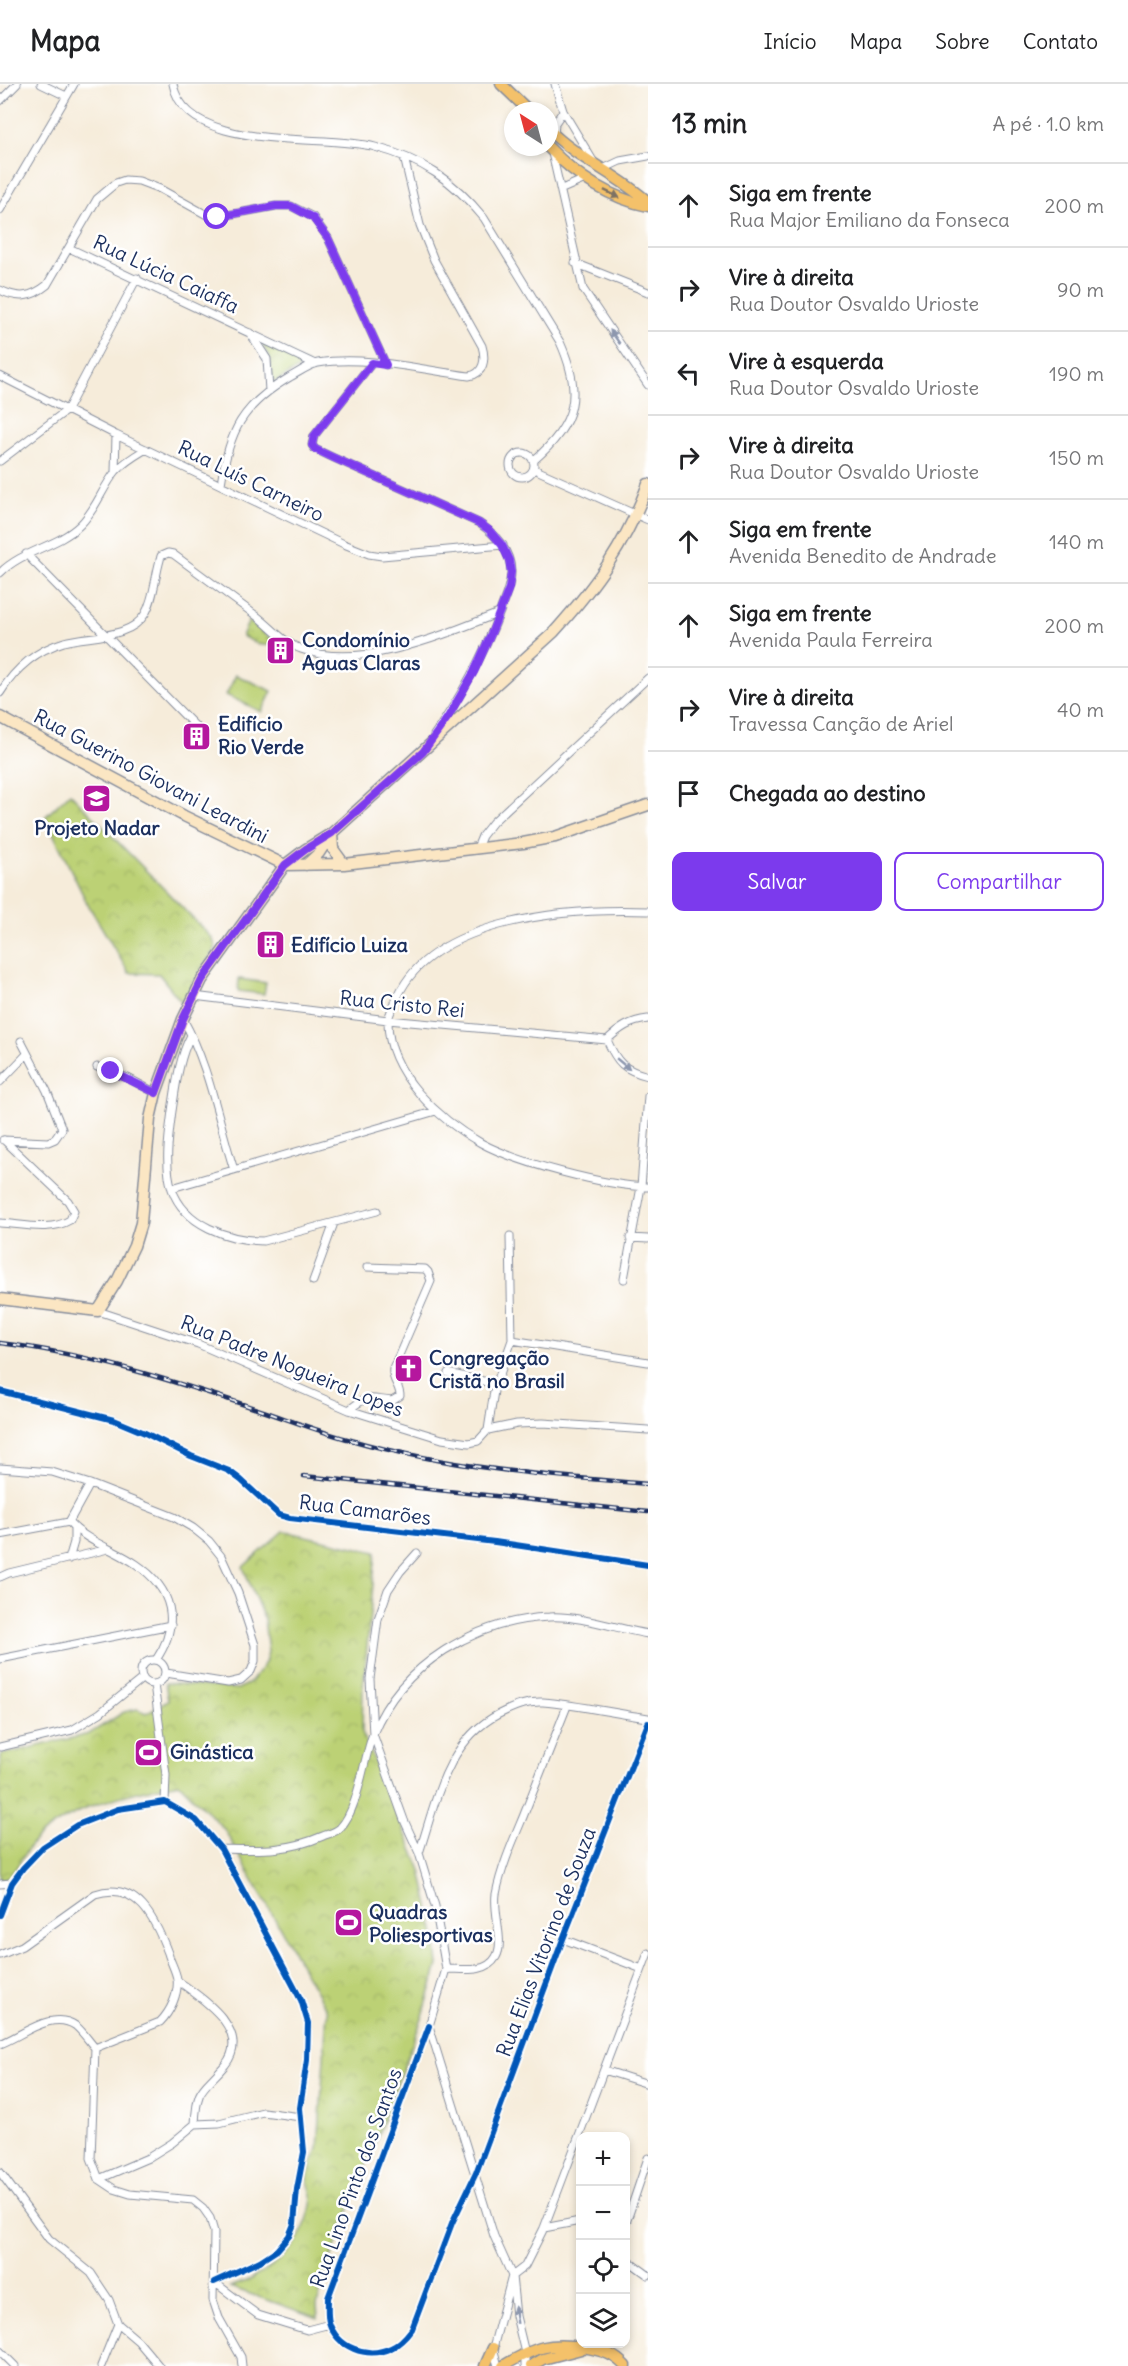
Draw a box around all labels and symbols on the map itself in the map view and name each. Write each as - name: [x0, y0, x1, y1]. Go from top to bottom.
- north arrow: [504, 102, 558, 156]
- one-way arrow: [603, 188, 621, 198]
- route start: [203, 203, 229, 229]
- street label: Rua Lúcia Caiaffa: [89, 229, 243, 318]
- one-way arrow: [610, 329, 621, 345]
- street label: Rua Luís Carneiro: [174, 434, 328, 527]
- place label: Condomínio Aguas Claras: [302, 627, 420, 675]
- building icon: Condomínio Aguas Claras: [265, 635, 297, 667]
- street label: Rua Guerino Giovani Leardini: [30, 703, 273, 848]
- place label: Edifício Rio Verde: [218, 711, 304, 759]
- building icon: Edifício Rio Verde: [181, 720, 213, 752]
- school or university icon: Projeto Nadar: [81, 782, 113, 814]
- place label: Projeto Nadar: [34, 815, 161, 840]
- building icon: Edifício Luiza: [254, 929, 286, 961]
- place label: Edifício Luiza: [291, 932, 409, 957]
- street label: Rua Cristo Rei: [338, 985, 466, 1022]
- route end: [97, 1057, 123, 1083]
- one-way arrow: [615, 1057, 630, 1071]
- street label: Rua Padre Nogueira Lopes: [177, 1309, 407, 1422]
- place label: Congregação Cristã no Brasil: [429, 1345, 565, 1393]
- church icon: Congregação Cristã no Brasil: [392, 1353, 424, 1385]
- street label: Rua Camarões: [298, 1489, 433, 1530]
- sports icon: Ginástica: [133, 1736, 165, 1768]
- place label: Ginástica: [170, 1739, 254, 1764]
- street label: Rua Elias Vitorino de Souza: [490, 1824, 601, 2060]
- place label: Quadras Poliesportivas: [369, 1899, 493, 1947]
- sports icon: Quadras Poliesportivas: [332, 1907, 364, 1939]
- street label: Rua Lino Pinto dos Santos: [304, 2065, 407, 2291]
- one-way arrow: [512, 2305, 521, 2324]

